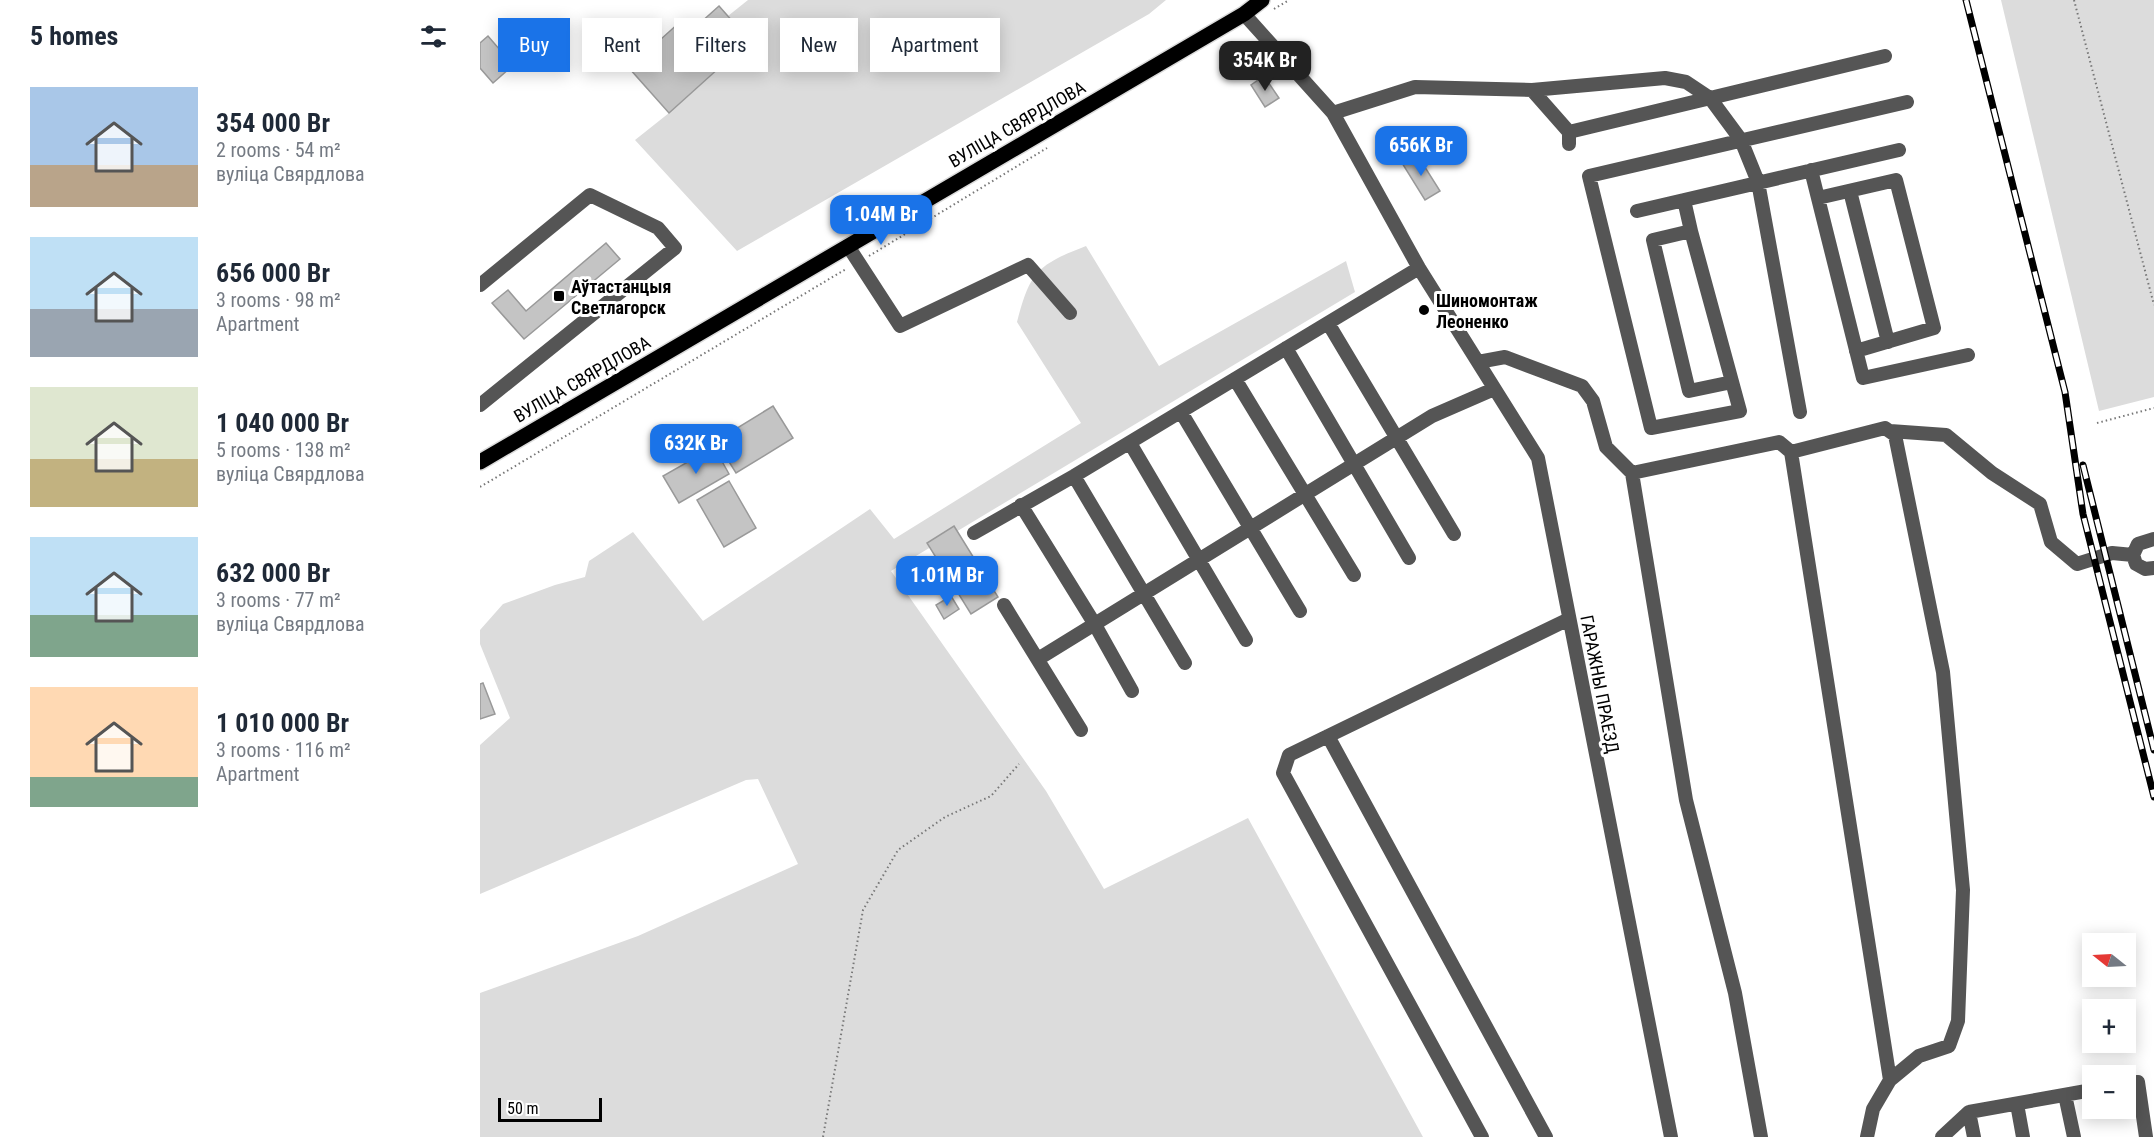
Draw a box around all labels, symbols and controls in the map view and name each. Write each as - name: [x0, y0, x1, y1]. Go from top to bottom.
- chip: Buy: [498, 18, 570, 72]
- chip: Rent: [582, 18, 662, 72]
- chip: Filters: [674, 18, 768, 72]
- chip: New: [780, 18, 858, 72]
- chip: Apartment: [870, 18, 1000, 72]
- icon: filters: [417, 20, 450, 53]
- text: 5 homes: [30, 21, 118, 51]
- pin: 354K Br: [1210, 41, 1320, 92]
- text: 354K Br: [1233, 48, 1297, 72]
- street label: ВУЛІЦА СВЯРДЛОВА: [945, 76, 1090, 172]
- text: 354 000 Br: [216, 108, 330, 138]
- icon: home: [78, 111, 150, 183]
- pin: 656K Br: [1366, 126, 1476, 177]
- text: 656K Br: [1389, 133, 1453, 157]
- text: 2 rooms · 54 m²: [216, 138, 341, 162]
- text: вуліца Свярдлова: [216, 162, 365, 186]
- pin: 1.04M Br: [819, 195, 943, 246]
- text: 1.04M Br: [844, 202, 918, 226]
- text: 656 000 Br: [216, 258, 330, 288]
- icon: home: [78, 261, 150, 333]
- place label: Аўтастанцыя Светлагорск: [571, 276, 671, 318]
- text: 3 rooms · 98 m²: [216, 288, 341, 312]
- marker: Аўтастанцыя Светлагорск: [552, 289, 566, 303]
- place label: Шиномонтаж Леоненко: [1436, 290, 1538, 332]
- marker: Шиномонтаж Леоненко: [1417, 303, 1431, 317]
- text: Apartment: [216, 312, 300, 336]
- street label: ВУЛІЦА СВЯРДЛОВА: [510, 331, 655, 427]
- text: 1 040 000 Br: [216, 408, 349, 438]
- icon: home: [78, 411, 150, 483]
- pin: 632K Br: [641, 424, 751, 475]
- text: 632K Br: [664, 431, 728, 455]
- text: 5 rooms · 138 m²: [216, 438, 351, 462]
- text: вуліца Свярдлова: [216, 462, 365, 486]
- pin: 1.01M Br: [885, 556, 1009, 607]
- text: 632 000 Br: [216, 558, 330, 588]
- icon: home: [78, 561, 150, 633]
- text: 1.01M Br: [910, 563, 984, 587]
- text: 3 rooms · 77 m²: [216, 588, 341, 612]
- text: вуліца Свярдлова: [216, 612, 365, 636]
- street label: ГАРАЖНЫ ПРАЕЗД: [1576, 613, 1624, 755]
- text: 1 010 000 Br: [216, 708, 349, 738]
- icon: home: [78, 711, 150, 783]
- text: 3 rooms · 116 m²: [216, 738, 351, 762]
- text: Apartment: [216, 762, 300, 786]
- north arrow: [2082, 933, 2136, 987]
- map controls: [2082, 933, 2136, 1119]
- button: +: [2082, 999, 2136, 1053]
- button: −: [2082, 1065, 2136, 1119]
- scale bar: [498, 1095, 602, 1122]
- text: 50 m: [507, 1099, 539, 1118]

